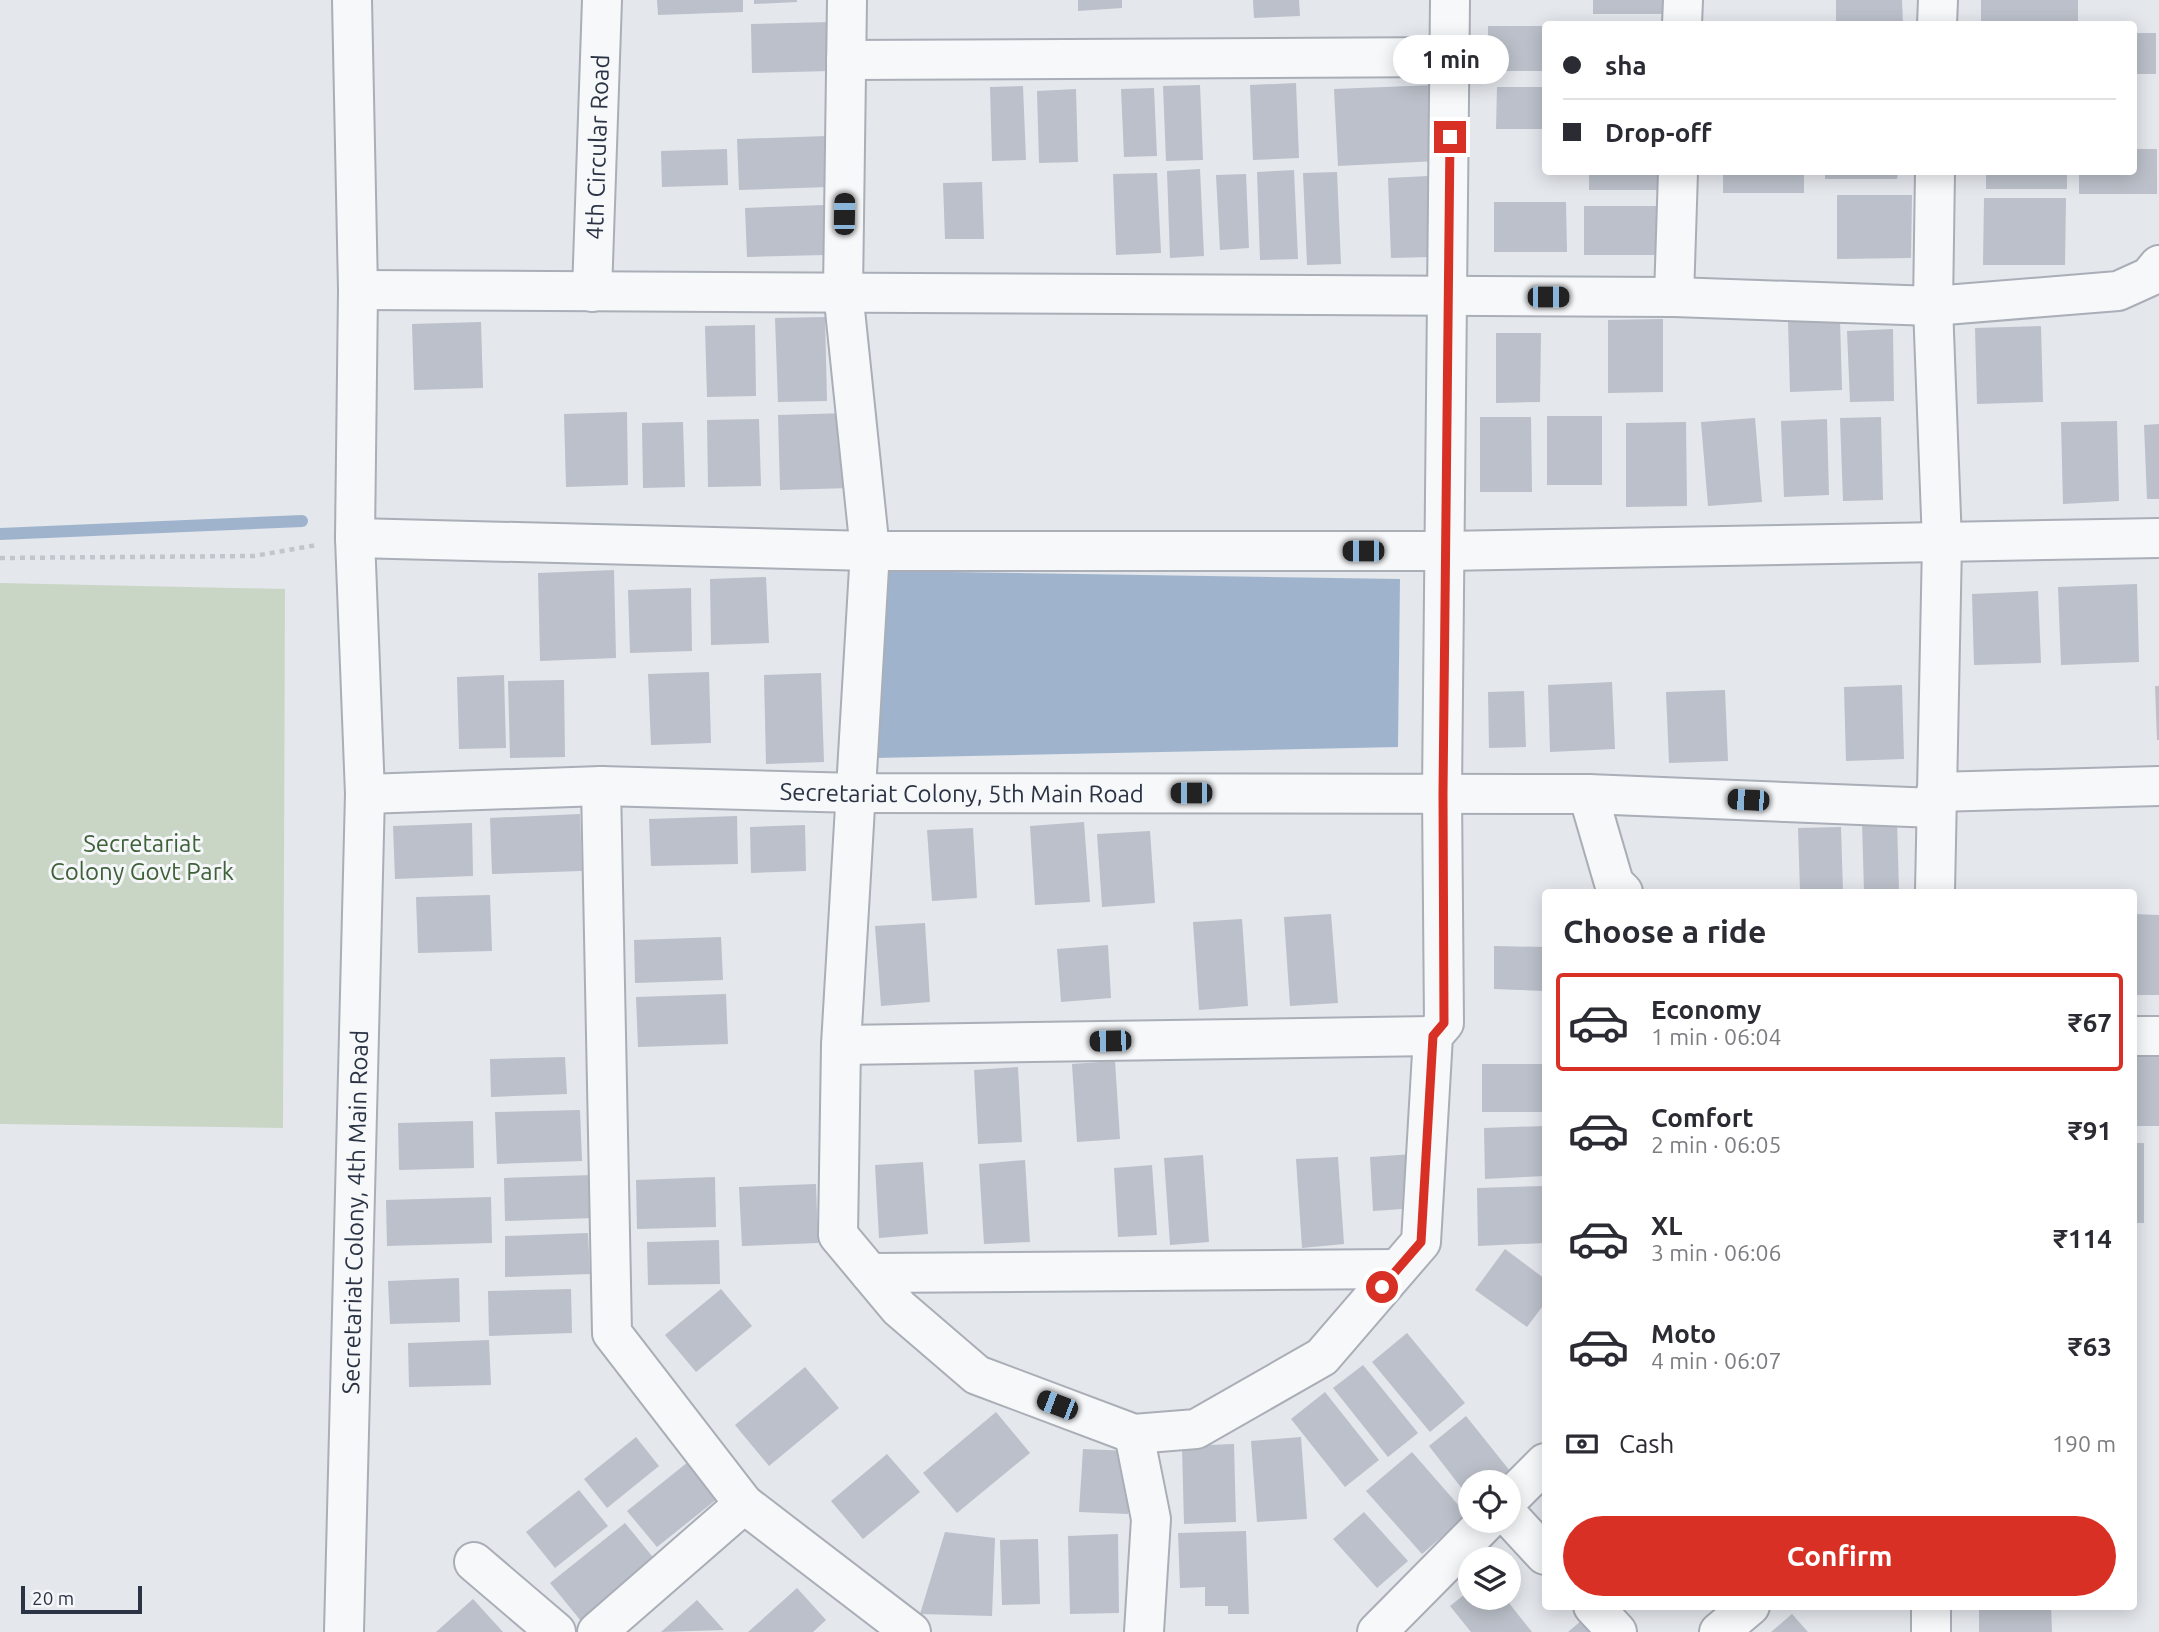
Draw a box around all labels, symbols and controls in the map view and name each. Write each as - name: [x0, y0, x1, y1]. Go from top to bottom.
- callout: 1 min: [1392, 36, 1508, 85]
- text: 1 min: [1422, 47, 1480, 72]
- text: sha: [1605, 51, 1647, 80]
- street label: 4th Circular Road: [580, 54, 614, 240]
- text: Drop-off: [1605, 118, 1712, 147]
- route end: [1434, 121, 1466, 153]
- car: [834, 193, 855, 235]
- car: [1528, 287, 1570, 308]
- car: [1343, 541, 1385, 562]
- street label: Secretariat Colony, 5th Main Road: [779, 777, 1144, 807]
- car: [1171, 783, 1213, 804]
- car: [1727, 788, 1770, 812]
- park label: Secretariat Colony Govt Park: [50, 830, 234, 885]
- text: Choose a ride: [1563, 913, 1766, 949]
- icon: car: [1567, 991, 1630, 1054]
- text: Economy: [1651, 995, 1761, 1024]
- text: ₹67: [2068, 1008, 2112, 1037]
- text: 1 min · 06:04: [1651, 1024, 1782, 1049]
- street label: Secretariat Colony, 4th Main Road: [336, 1030, 373, 1395]
- car: [1089, 1030, 1132, 1052]
- icon: car: [1567, 1099, 1630, 1162]
- text: Comfort: [1651, 1103, 1754, 1132]
- text: ₹91: [2068, 1116, 2112, 1145]
- text: 2 min · 06:05: [1651, 1132, 1782, 1157]
- icon: car: [1567, 1207, 1630, 1270]
- text: XL: [1651, 1211, 1682, 1240]
- text: ₹114: [2053, 1224, 2112, 1253]
- text: 3 min · 06:06: [1651, 1240, 1782, 1265]
- route start: [1366, 1271, 1398, 1303]
- icon: car: [1567, 1315, 1630, 1378]
- text: Moto: [1651, 1319, 1716, 1348]
- text: ₹63: [2068, 1332, 2112, 1361]
- text: 4 min · 06:07: [1651, 1348, 1782, 1373]
- car: [1034, 1388, 1081, 1422]
- icon: cash: [1563, 1425, 1601, 1463]
- text: Cash: [1619, 1429, 1674, 1458]
- text: 190 m: [2052, 1431, 2116, 1456]
- map controls: [1458, 1470, 1521, 1610]
- button: locate: [1458, 1470, 1521, 1533]
- button: Confirm: [1563, 1516, 2116, 1596]
- button: layers: [1458, 1547, 1521, 1610]
- scale bar: [21, 1583, 142, 1615]
- text: 20 m: [32, 1587, 74, 1609]

